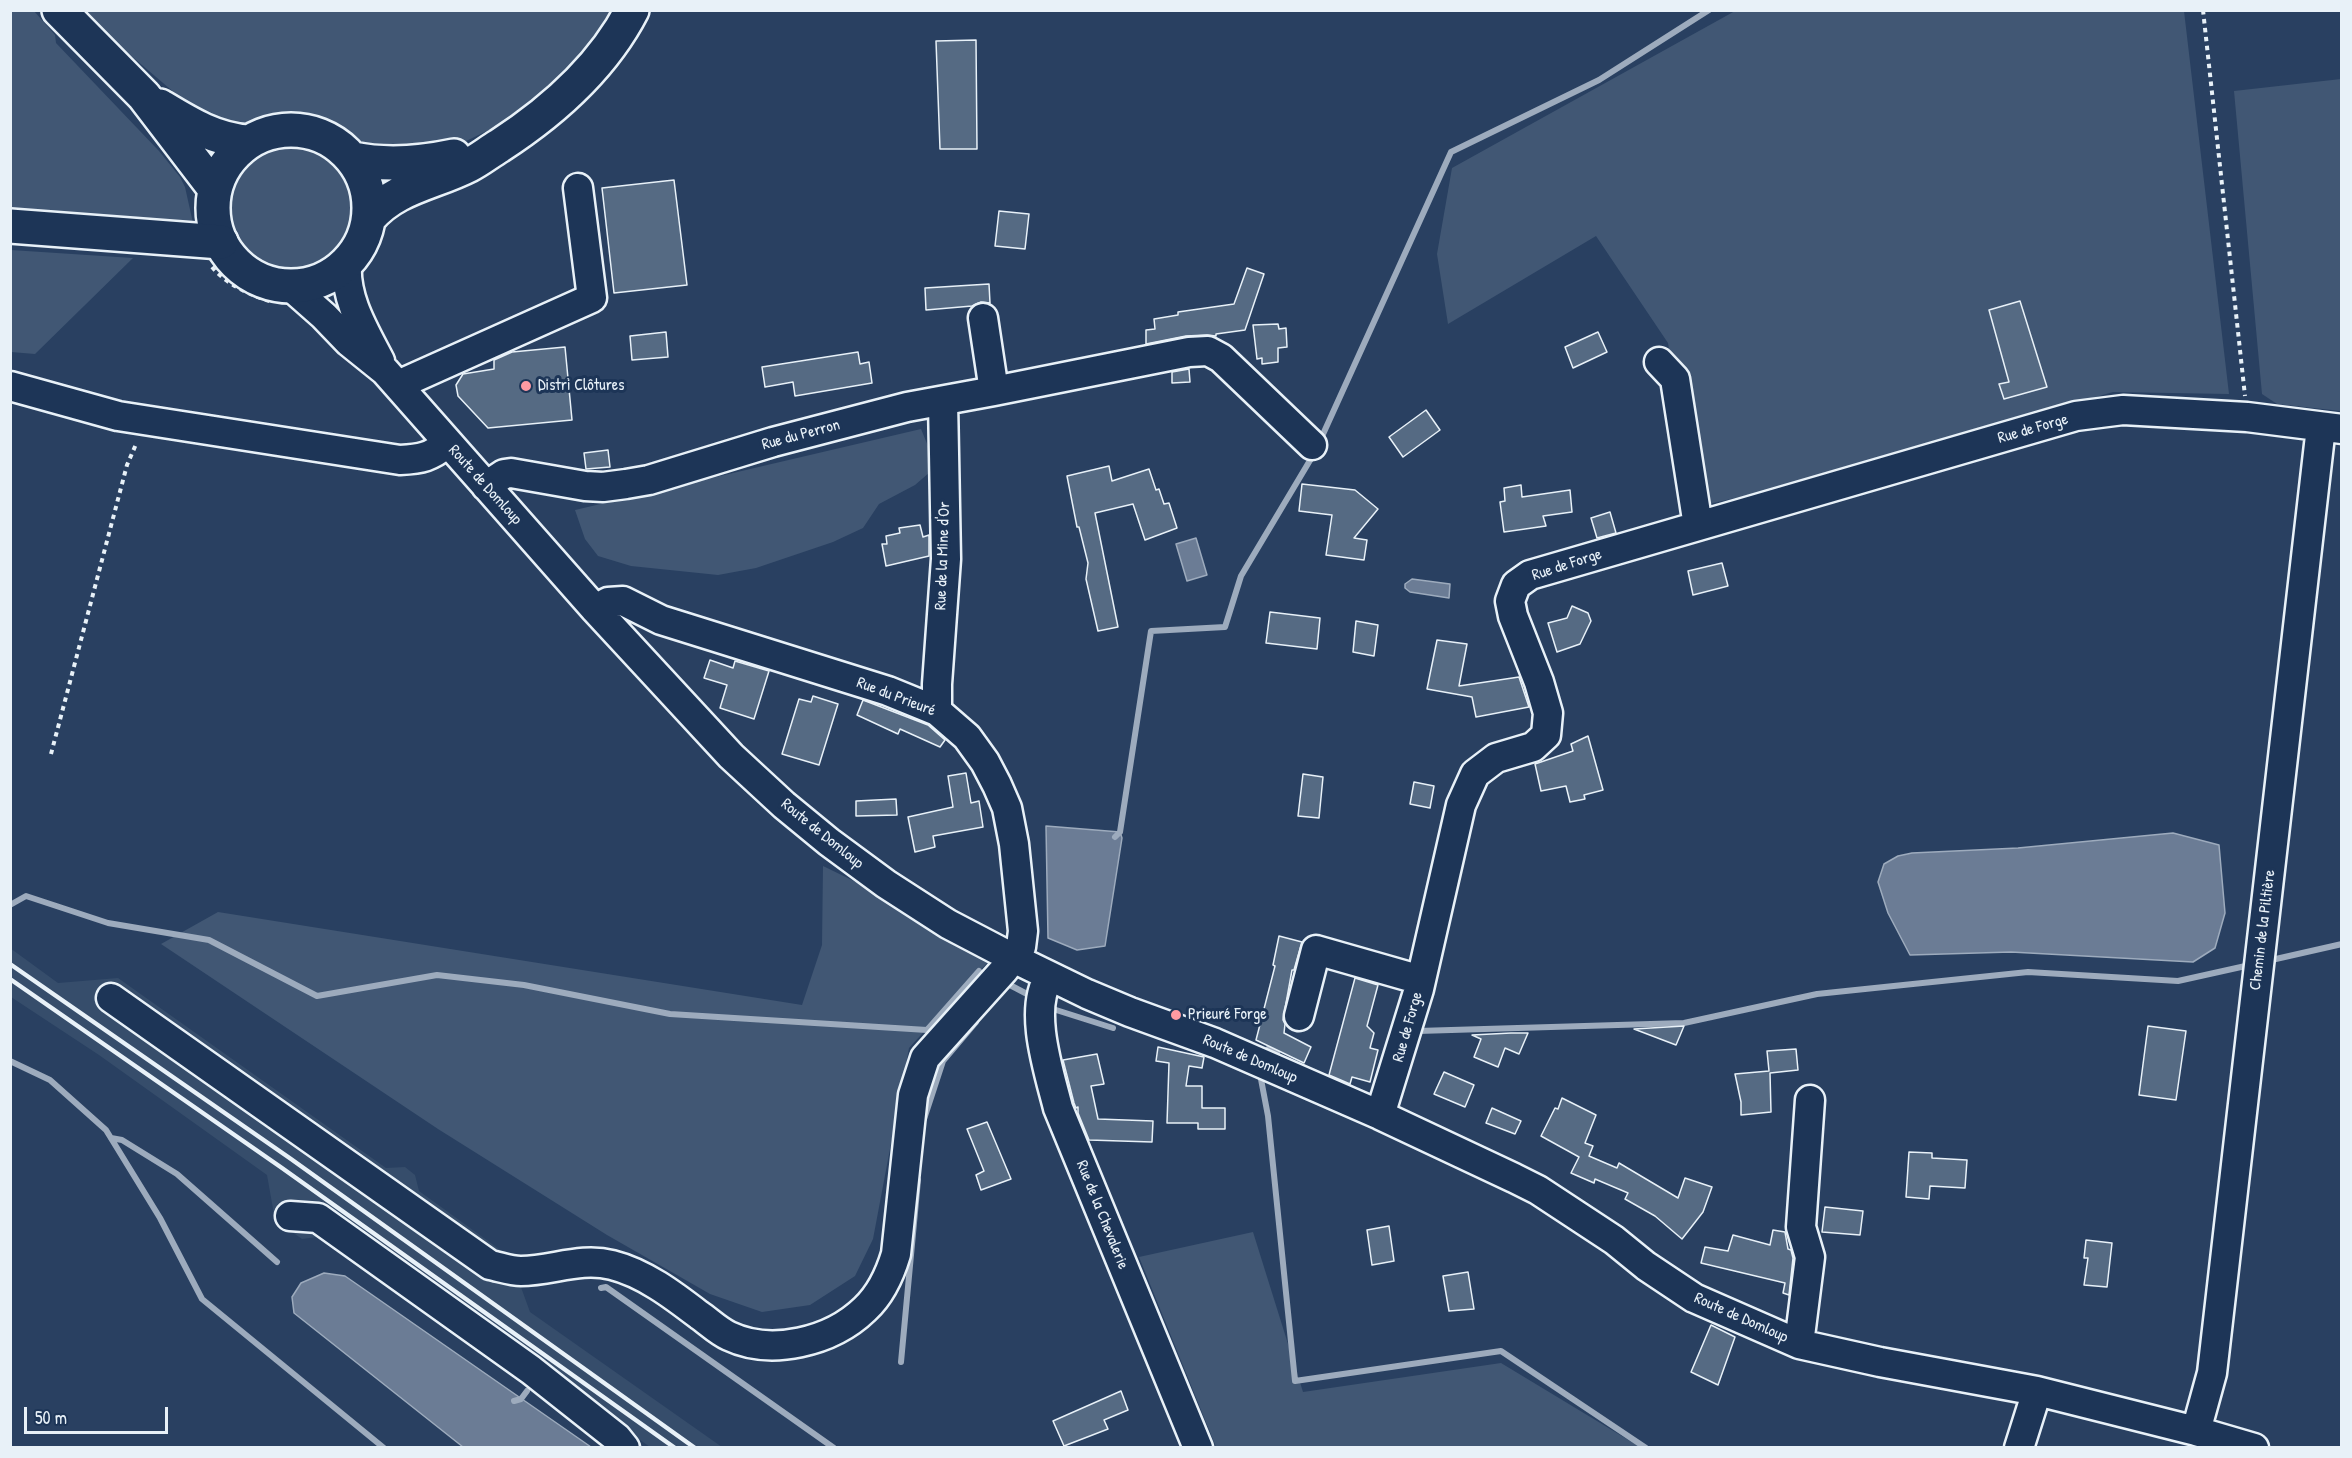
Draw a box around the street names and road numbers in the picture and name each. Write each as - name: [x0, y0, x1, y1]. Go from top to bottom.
- street label: Rue de Forge: [1996, 410, 2070, 448]
- street label: Rue du Perron: [760, 415, 842, 455]
- street label: Route de Domloup: [444, 441, 526, 529]
- street label: Rue de la Mine d'Or: [932, 501, 954, 611]
- street label: Rue de Forge: [1530, 545, 1604, 585]
- street label: Rue du Prieuré: [854, 673, 938, 721]
- street label: Route de Domloup: [777, 795, 867, 873]
- street label: Chemin de la Piltière: [2246, 869, 2280, 991]
- street label: Rue de Forge: [1389, 990, 1427, 1064]
- street label: Route de Domloup: [1200, 1030, 1300, 1088]
- street label: Rue de la Chevalerie: [1071, 1158, 1133, 1272]
- street label: Route de Domloup: [1691, 1289, 1791, 1347]

